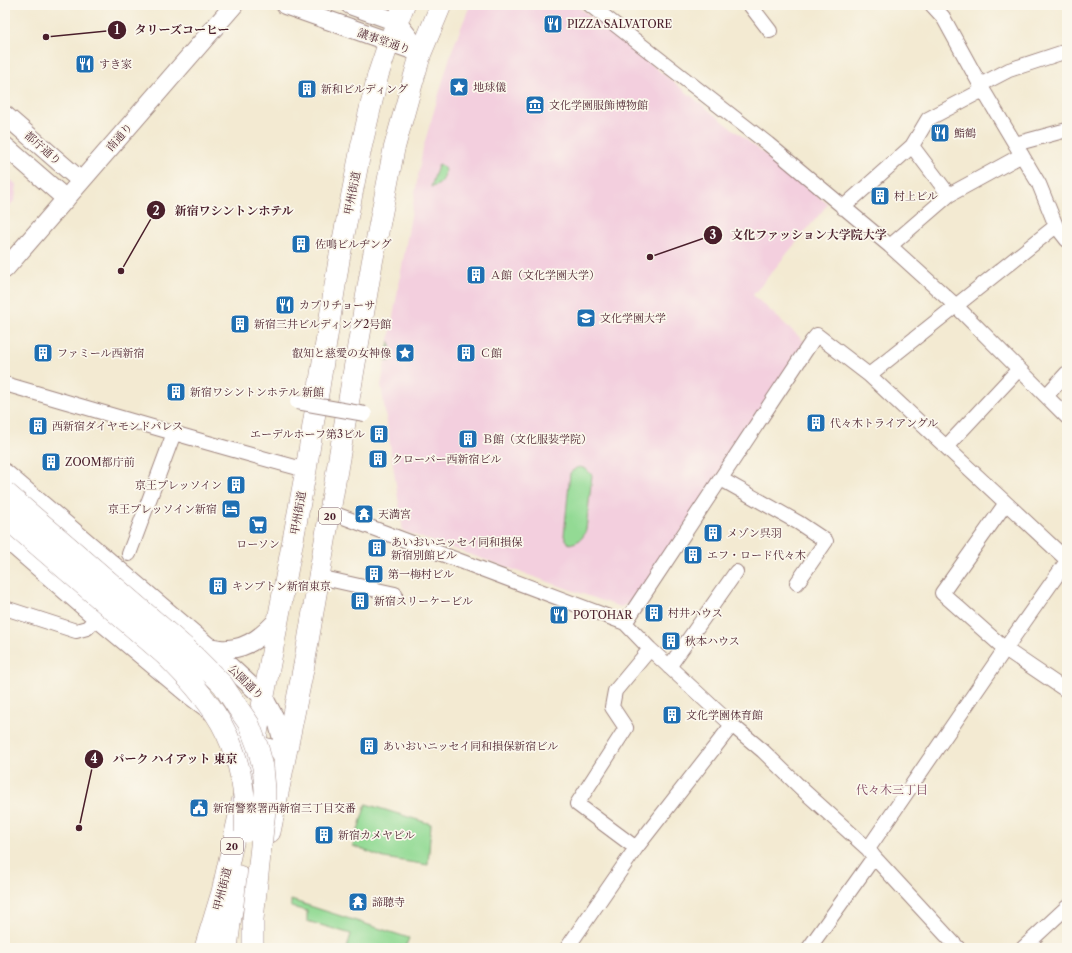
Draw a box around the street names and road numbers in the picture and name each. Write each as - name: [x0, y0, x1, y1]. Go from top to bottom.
- street label: 議事堂通り: [356, 25, 412, 57]
- street label: 南通り: [103, 120, 135, 154]
- street label: 都庁通り: [22, 128, 64, 168]
- street label: 甲州街道: [341, 170, 363, 216]
- street label: 甲州街道: [287, 490, 309, 536]
- road number: 20: [319, 508, 341, 524]
- street label: 公園通り: [225, 662, 267, 702]
- road number: 20: [221, 838, 243, 854]
- street label: 甲州街道: [210, 866, 234, 912]

